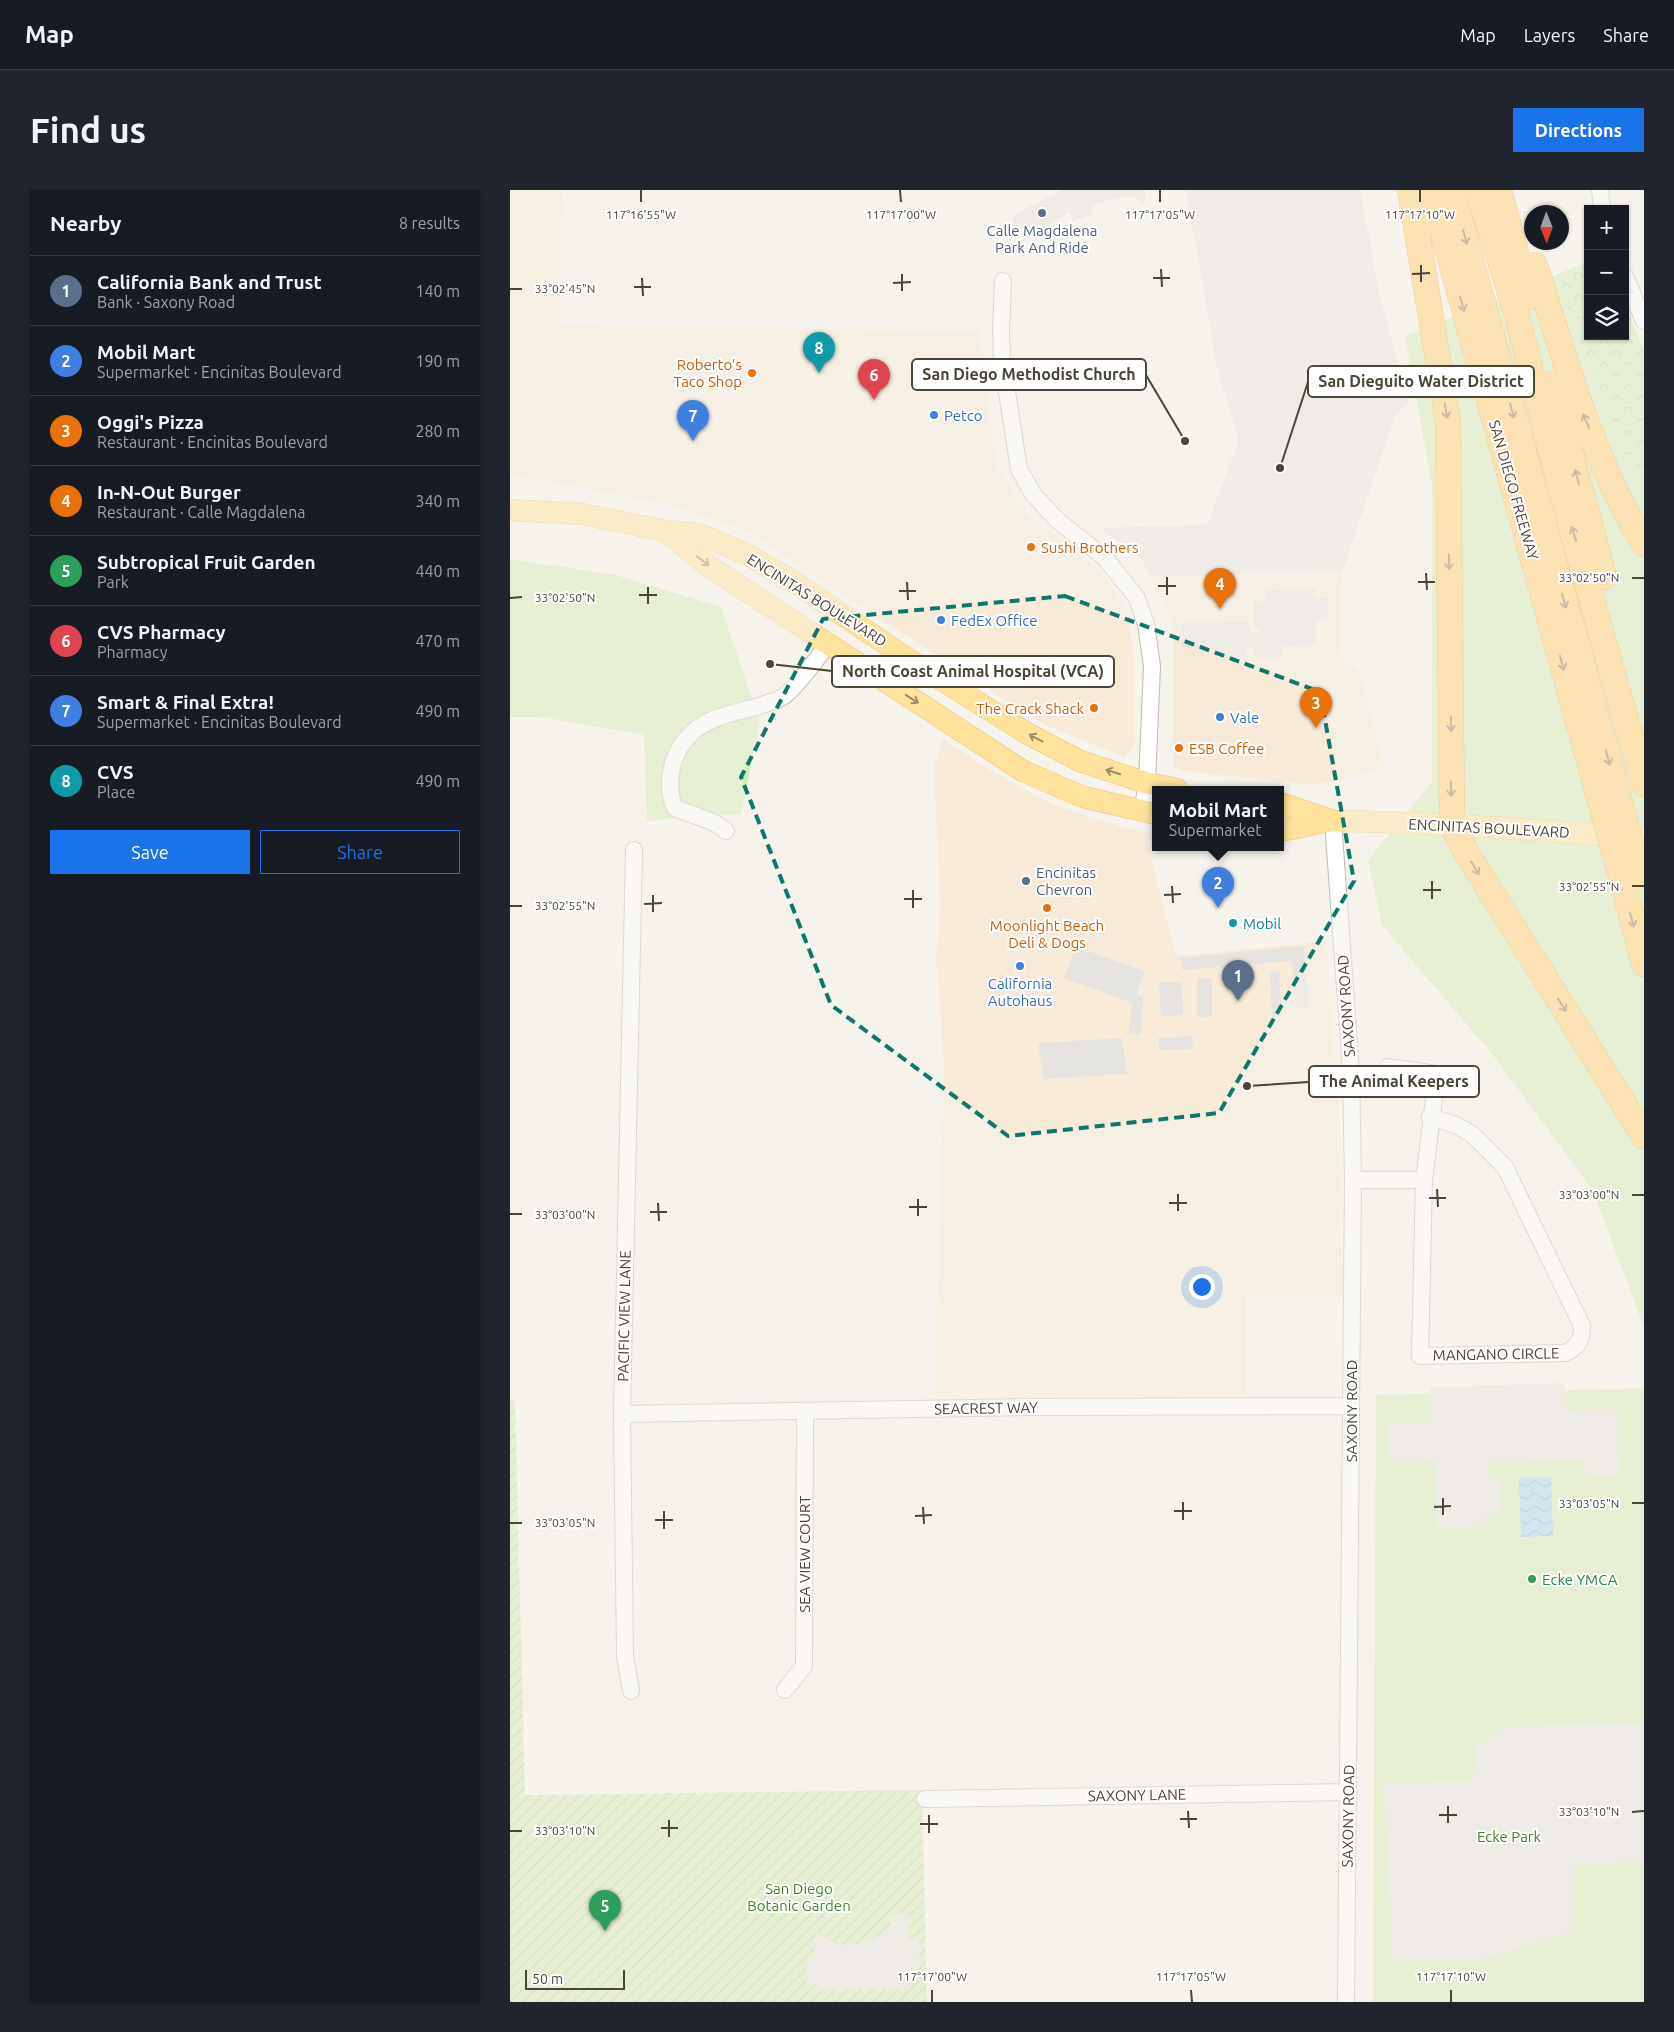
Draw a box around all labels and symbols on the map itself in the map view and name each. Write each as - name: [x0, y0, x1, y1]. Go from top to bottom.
- north arrow: [1524, 205, 1569, 250]
- marker: Calle Magdalena Park And Ride: [1036, 207, 1048, 219]
- text: 117°16'55"W: [606, 208, 676, 221]
- text: 117°17'00"W: [866, 208, 936, 221]
- text: 117°17'05"W: [1125, 208, 1195, 221]
- text: 117°17'10"W: [1385, 208, 1455, 221]
- place label: Calle Magdalena Park And Ride: [987, 222, 1097, 256]
- one-way arrow: [1461, 229, 1470, 245]
- text: 33°02'45"N: [535, 282, 595, 295]
- one-way arrow: [1458, 296, 1468, 312]
- pin: 8: [803, 332, 835, 373]
- place label: Roberto's Taco Shop: [673, 356, 742, 390]
- pin: 6: [858, 359, 890, 400]
- callout: San Diego Methodist Church: [912, 359, 1146, 390]
- text: San Diego Methodist Church: [922, 365, 1136, 383]
- callout: San Dieguito Water District: [1308, 366, 1534, 397]
- marker: Roberto's Taco Shop: [746, 367, 758, 379]
- text: San Dieguito Water District: [1318, 372, 1524, 390]
- pin: 7: [677, 400, 709, 441]
- one-way arrow: [1441, 402, 1451, 418]
- one-way arrow: [1508, 402, 1517, 418]
- place label: Petco: [944, 407, 983, 424]
- marker: Petco: [928, 409, 940, 421]
- one-way arrow: [1580, 414, 1590, 429]
- street label: SAN DIEGO FREEWAY: [1486, 418, 1542, 562]
- one-way arrow: [1571, 469, 1581, 485]
- one-way arrow: [1568, 527, 1578, 543]
- place label: Sushi Brothers: [1041, 539, 1139, 556]
- marker: Sushi Brothers: [1025, 541, 1037, 553]
- street label: ENCINITAS BOULEVARD: [744, 550, 890, 650]
- one-way arrow: [1444, 553, 1454, 569]
- one-way arrow: [696, 556, 709, 567]
- pin: 4: [1204, 568, 1236, 609]
- text: 33°02'50"N: [1559, 571, 1619, 584]
- text: 33°02'50"N: [535, 591, 595, 604]
- one-way arrow: [1560, 593, 1569, 609]
- place label: FedEx Office: [951, 612, 1037, 629]
- marker: FedEx Office: [935, 614, 947, 626]
- one-way arrow: [1558, 655, 1567, 671]
- callout: North Coast Animal Hospital (VCA): [832, 656, 1114, 687]
- text: North Coast Animal Hospital (VCA): [842, 662, 1104, 681]
- pin: 3: [1300, 687, 1332, 728]
- one-way arrow: [905, 694, 919, 704]
- place label: The Crack Shack: [976, 700, 1084, 717]
- marker: The Crack Shack: [1088, 702, 1100, 714]
- place label: Vale: [1230, 709, 1259, 726]
- marker: Vale: [1214, 711, 1226, 723]
- one-way arrow: [1446, 716, 1456, 732]
- one-way arrow: [1030, 733, 1044, 743]
- place label: ESB Coffee: [1189, 740, 1264, 757]
- marker: ESB Coffee: [1173, 742, 1185, 754]
- one-way arrow: [1604, 749, 1613, 765]
- one-way arrow: [1106, 767, 1122, 776]
- one-way arrow: [1446, 780, 1456, 797]
- street label: ENCINITAS BOULEVARD: [1408, 815, 1570, 841]
- one-way arrow: [1471, 860, 1481, 874]
- place label: Encinitas Chevron: [1036, 864, 1096, 898]
- pin: 2: [1202, 867, 1234, 908]
- marker: Encinitas Chevron: [1020, 875, 1032, 887]
- text: 33°02'55"N: [1559, 880, 1619, 893]
- text: 33°02'55"N: [535, 899, 595, 912]
- marker: Moonlight Beach Deli & Dogs: [1041, 902, 1053, 914]
- one-way arrow: [1628, 912, 1638, 928]
- place label: Mobil: [1243, 915, 1281, 932]
- place label: Moonlight Beach Deli & Dogs: [990, 917, 1104, 951]
- marker: Mobil: [1227, 917, 1239, 929]
- street label: SAXONY ROAD: [1334, 954, 1358, 1058]
- marker: California Autohaus: [1014, 960, 1026, 972]
- pin: 1: [1222, 960, 1254, 1001]
- place label: California Autohaus: [988, 975, 1052, 1009]
- one-way arrow: [1557, 997, 1567, 1011]
- callout: The Animal Keepers: [1309, 1066, 1479, 1097]
- text: The Animal Keepers: [1319, 1072, 1469, 1090]
- text: 33°03'00"N: [1559, 1188, 1619, 1201]
- text: 33°03'00"N: [535, 1208, 595, 1221]
- street label: PACIFIC VIEW LANE: [614, 1250, 634, 1382]
- your location: [1189, 1274, 1215, 1300]
- street label: MANGANO CIRCLE: [1433, 1344, 1559, 1364]
- street label: SAXONY ROAD: [1343, 1360, 1360, 1462]
- street label: SEACREST WAY: [934, 1399, 1038, 1417]
- street label: SEA VIEW COURT: [796, 1495, 813, 1613]
- text: 33°03'05"N: [1559, 1497, 1619, 1510]
- text: 33°03'05"N: [535, 1516, 595, 1529]
- place label: Ecke YMCA: [1542, 1571, 1618, 1588]
- marker: Ecke YMCA: [1526, 1573, 1538, 1585]
- street label: SAXONY ROAD: [1339, 1765, 1357, 1867]
- street label: SAXONY LANE: [1088, 1786, 1186, 1804]
- text: 33°03'10"N: [1559, 1805, 1619, 1818]
- text: 33°03'10"N: [535, 1824, 595, 1837]
- park label: Ecke Park: [1477, 1828, 1542, 1845]
- park label: San Diego Botanic Garden: [747, 1880, 851, 1914]
- pin: 5: [589, 1890, 621, 1931]
- scale bar: [525, 1967, 625, 1990]
- text: 117°17'00"W: [897, 1970, 967, 1983]
- text: 117°17'05"W: [1156, 1970, 1226, 1983]
- text: 117°17'10"W: [1416, 1970, 1486, 1983]

